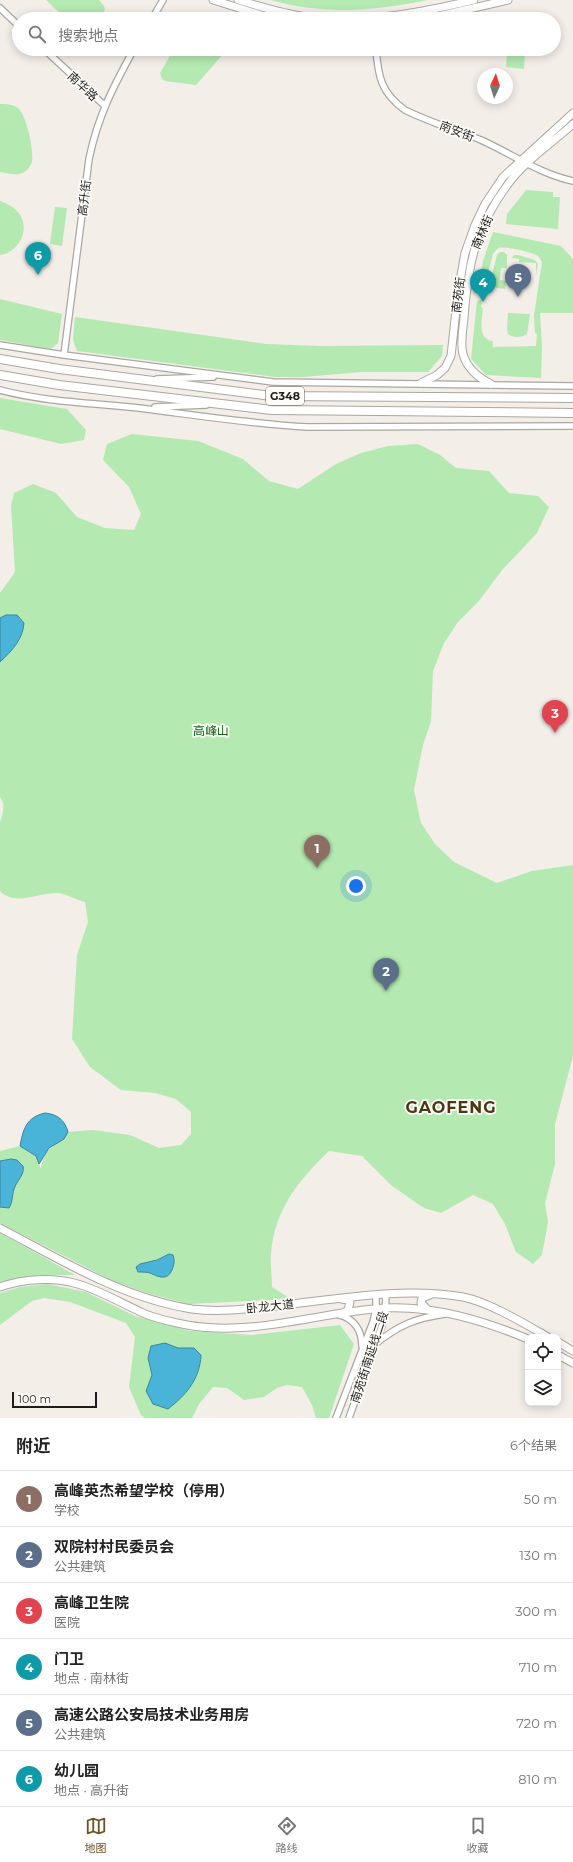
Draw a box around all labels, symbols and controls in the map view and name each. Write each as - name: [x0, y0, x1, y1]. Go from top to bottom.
- search box: [12, 12, 561, 56]
- icon: search: [26, 23, 48, 45]
- text: 搜索地点: [58, 26, 118, 45]
- street label: 南华路: [65, 68, 101, 104]
- north arrow: [477, 68, 513, 104]
- street label: 南安街: [438, 118, 476, 144]
- street label: 高升街: [74, 179, 94, 217]
- street label: 南林街: [468, 212, 496, 252]
- pin: 6: [25, 242, 51, 275]
- pin: 5: [505, 264, 531, 297]
- pin: 4: [470, 269, 496, 302]
- street label: 南苑街: [448, 276, 468, 314]
- road number: G348: [266, 387, 304, 405]
- pin: 3: [542, 700, 568, 733]
- park label: 高峰山: [193, 723, 229, 738]
- pin: 1: [304, 835, 330, 868]
- your location: [346, 876, 366, 896]
- pin: 2: [373, 958, 399, 991]
- district label: GAOFENG: [405, 1098, 497, 1117]
- street label: 卧龙大道: [245, 1296, 295, 1316]
- street label: 南苑街南延线二段: [347, 1309, 391, 1405]
- map controls: [525, 1334, 561, 1406]
- button: locate: [525, 1334, 561, 1370]
- button: layers: [525, 1370, 561, 1406]
- scale bar: [12, 1390, 97, 1409]
- text: 100 m: [18, 1392, 51, 1406]
- text: 附近: [16, 1436, 50, 1456]
- text: 6个结果: [510, 1437, 557, 1453]
- text: 高峰英杰希望学校（停用）: [54, 1481, 234, 1500]
- text: 1: [26, 1491, 32, 1507]
- text: 50 m: [524, 1491, 557, 1507]
- text: 学校: [54, 1502, 80, 1518]
- text: 双院村村民委员会: [54, 1537, 174, 1556]
- text: 2: [25, 1547, 33, 1563]
- text: 130 m: [519, 1547, 557, 1563]
- text: 公共建筑: [54, 1558, 106, 1574]
- text: 高峰卫生院: [54, 1593, 129, 1612]
- text: 3: [25, 1603, 33, 1619]
- text: 300 m: [515, 1603, 557, 1619]
- text: 医院: [54, 1614, 80, 1630]
- text: 门卫: [54, 1649, 84, 1668]
- text: 4: [25, 1659, 33, 1675]
- text: 710 m: [519, 1659, 557, 1675]
- text: 地点 · 南林街: [54, 1670, 129, 1686]
- text: 高速公路公安局技术业务用房: [54, 1705, 249, 1724]
- text: 5: [25, 1715, 33, 1731]
- text: 720 m: [516, 1715, 557, 1731]
- text: 公共建筑: [54, 1726, 106, 1742]
- text: 幼儿园: [54, 1761, 99, 1780]
- text: 6: [25, 1771, 33, 1787]
- text: 810 m: [518, 1771, 557, 1787]
- text: 地点 · 高升街: [54, 1782, 129, 1798]
- tab: 地图: [85, 1815, 107, 1855]
- tab: 路线: [276, 1815, 298, 1855]
- tab: 收藏: [467, 1815, 489, 1855]

